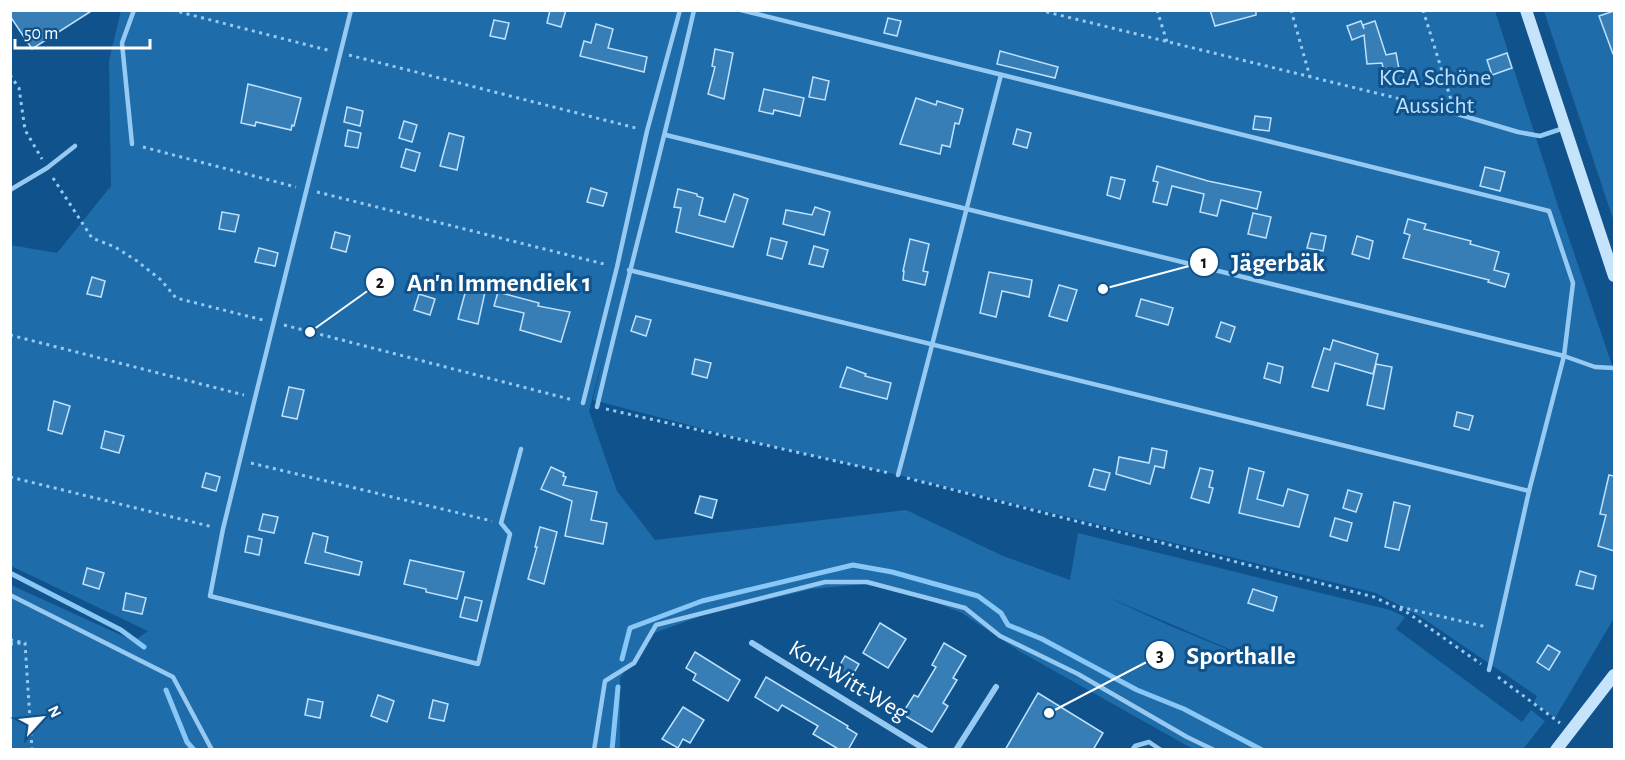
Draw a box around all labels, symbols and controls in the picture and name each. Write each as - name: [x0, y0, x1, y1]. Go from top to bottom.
- scale bar: [15, 12, 150, 50]
- text: 50 m: [24, 25, 58, 43]
- park label: KGA Schöne Aussicht: [1379, 66, 1491, 118]
- callout: Jägerbäk: [1189, 240, 1337, 284]
- text: Jägerbäk: [1231, 250, 1325, 276]
- text: 1: [1201, 254, 1207, 272]
- callout: An'n Immendiek 1: [365, 260, 603, 304]
- text: An'n Immendiek 1: [407, 270, 591, 296]
- text: 2: [376, 274, 385, 292]
- callout: Sporthalle: [1145, 633, 1308, 677]
- street label: Korl-Witt-Weg: [784, 636, 912, 726]
- text: Sporthalle: [1186, 643, 1296, 669]
- text: 3: [1156, 647, 1164, 665]
- north arrow: [12, 688, 72, 748]
- text: N: [45, 703, 64, 720]

